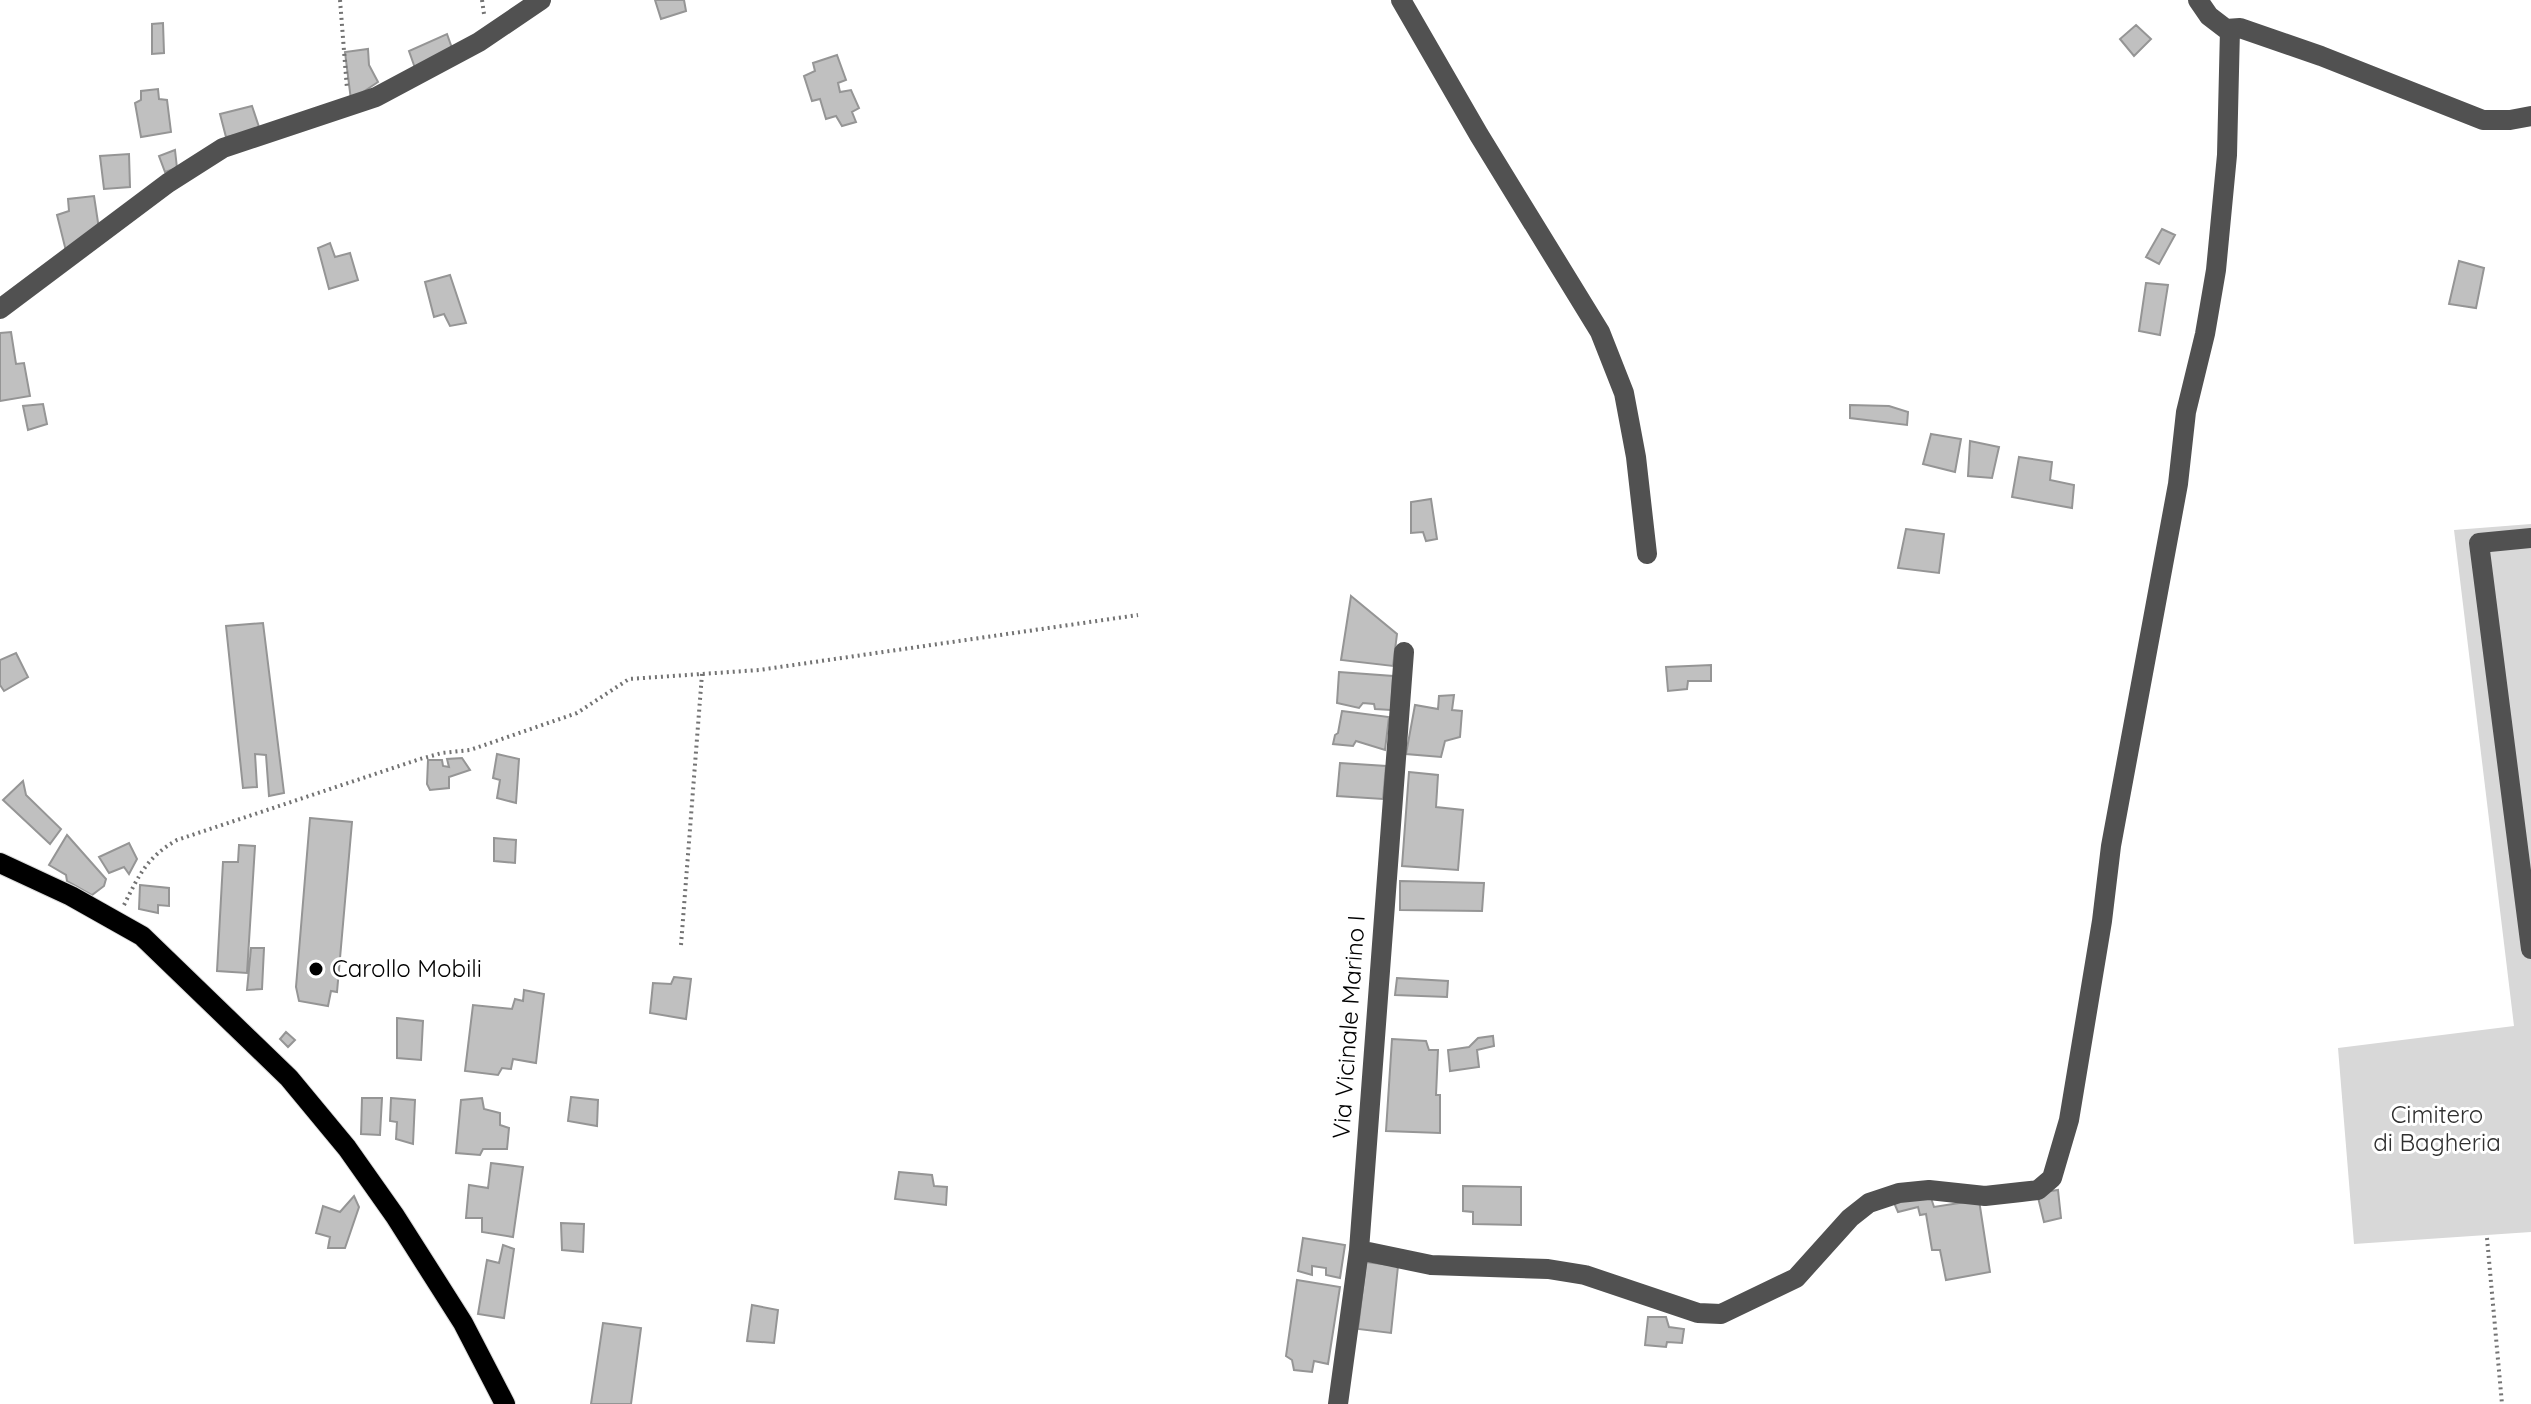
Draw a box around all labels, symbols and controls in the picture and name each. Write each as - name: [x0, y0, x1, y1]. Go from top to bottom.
- street label: Via Vicinale Marino I: [1325, 914, 1371, 1140]
- place label: Carollo Mobili: [332, 953, 482, 983]
- marker: Carollo Mobili: [307, 960, 325, 978]
- park label: Cimitero di Bagheria: [2373, 1099, 2501, 1157]

